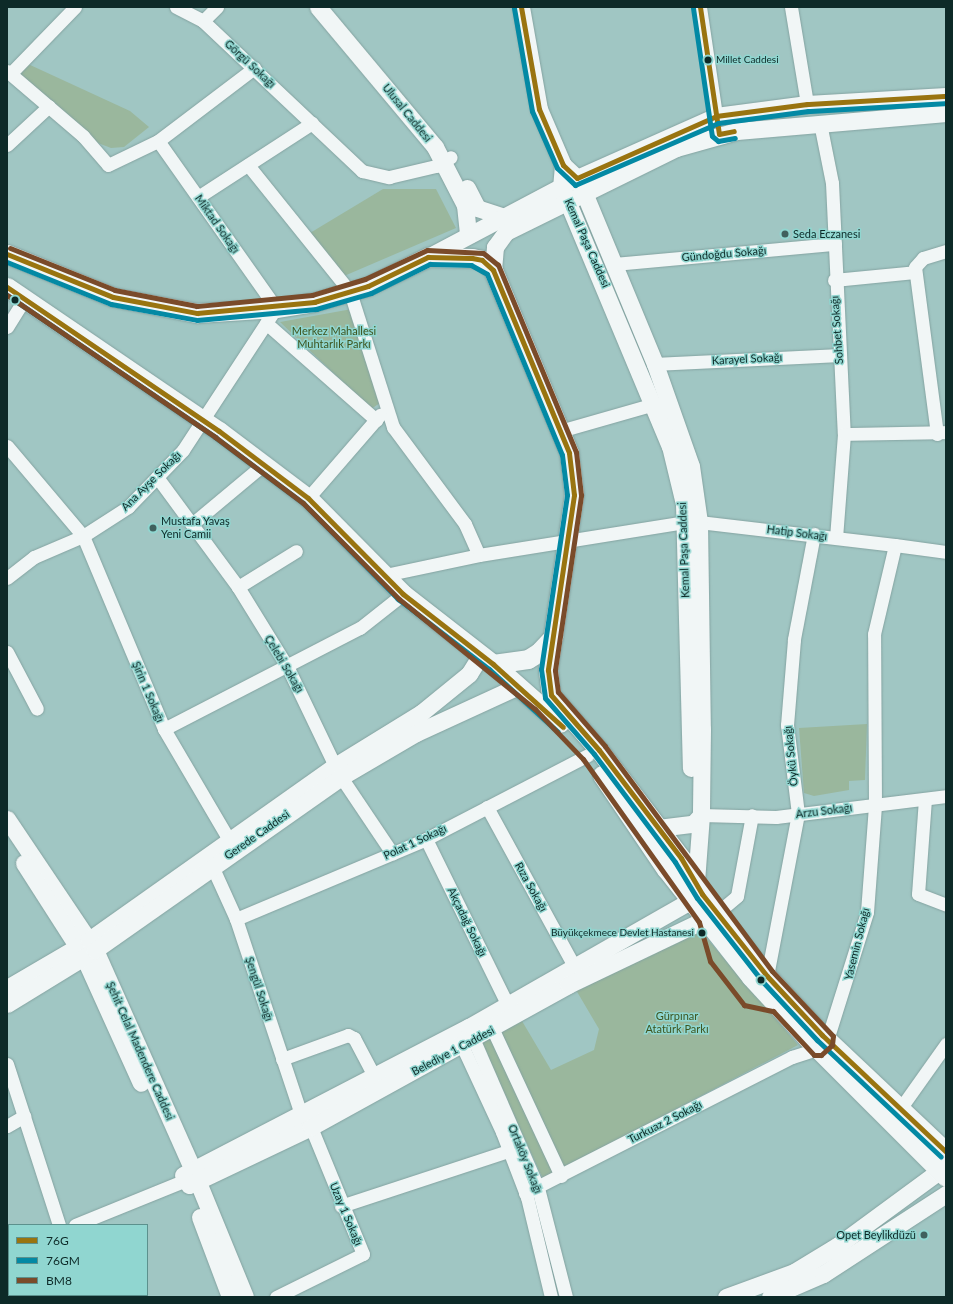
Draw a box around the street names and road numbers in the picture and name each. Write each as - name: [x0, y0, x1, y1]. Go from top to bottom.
- street label: Görgü Sokağı: [222, 37, 278, 91]
- street label: Ulusal Caddesi: [380, 81, 434, 145]
- street label: Miktad Sokağı: [192, 192, 242, 256]
- street label: Kemal Paşa Caddesi: [561, 197, 613, 289]
- street label: Gündoğdu Sokağı: [681, 244, 767, 264]
- street label: Sohbet Sokağı: [828, 295, 846, 365]
- street label: Karayel Sokağı: [712, 351, 782, 367]
- street label: Ana Ayşe Sokağı: [118, 448, 184, 514]
- street label: Kemal Paşa Caddesi: [676, 502, 692, 598]
- street label: Hatip Sokağı: [766, 523, 828, 543]
- street label: Çelebi Sokağı: [262, 633, 306, 695]
- street label: Şirin 1 Sokağı: [129, 660, 167, 724]
- street label: Öykü Sokağı: [781, 725, 801, 787]
- street label: Arzu Sokağı: [795, 801, 853, 821]
- street label: Gerede Caddesi: [222, 808, 292, 862]
- street label: Polat 1 Sokağı: [381, 822, 449, 862]
- street label: Rıza Sokağı: [512, 860, 550, 914]
- street label: Akçadağ Sokağı: [445, 885, 489, 959]
- street label: Yasemin Sokağı: [842, 907, 872, 981]
- street label: Şengül Sokağı: [242, 955, 276, 1023]
- street label: Şehit Celal Madendere Caddesi: [103, 980, 177, 1122]
- street label: Belediye 1 Caddesi: [409, 1024, 497, 1078]
- street label: Turkuaz 2 Sokağı: [626, 1098, 704, 1146]
- street label: Ortaköy Sokağı: [505, 1122, 545, 1196]
- street label: Uzay 1 Sokağı: [327, 1180, 365, 1248]

